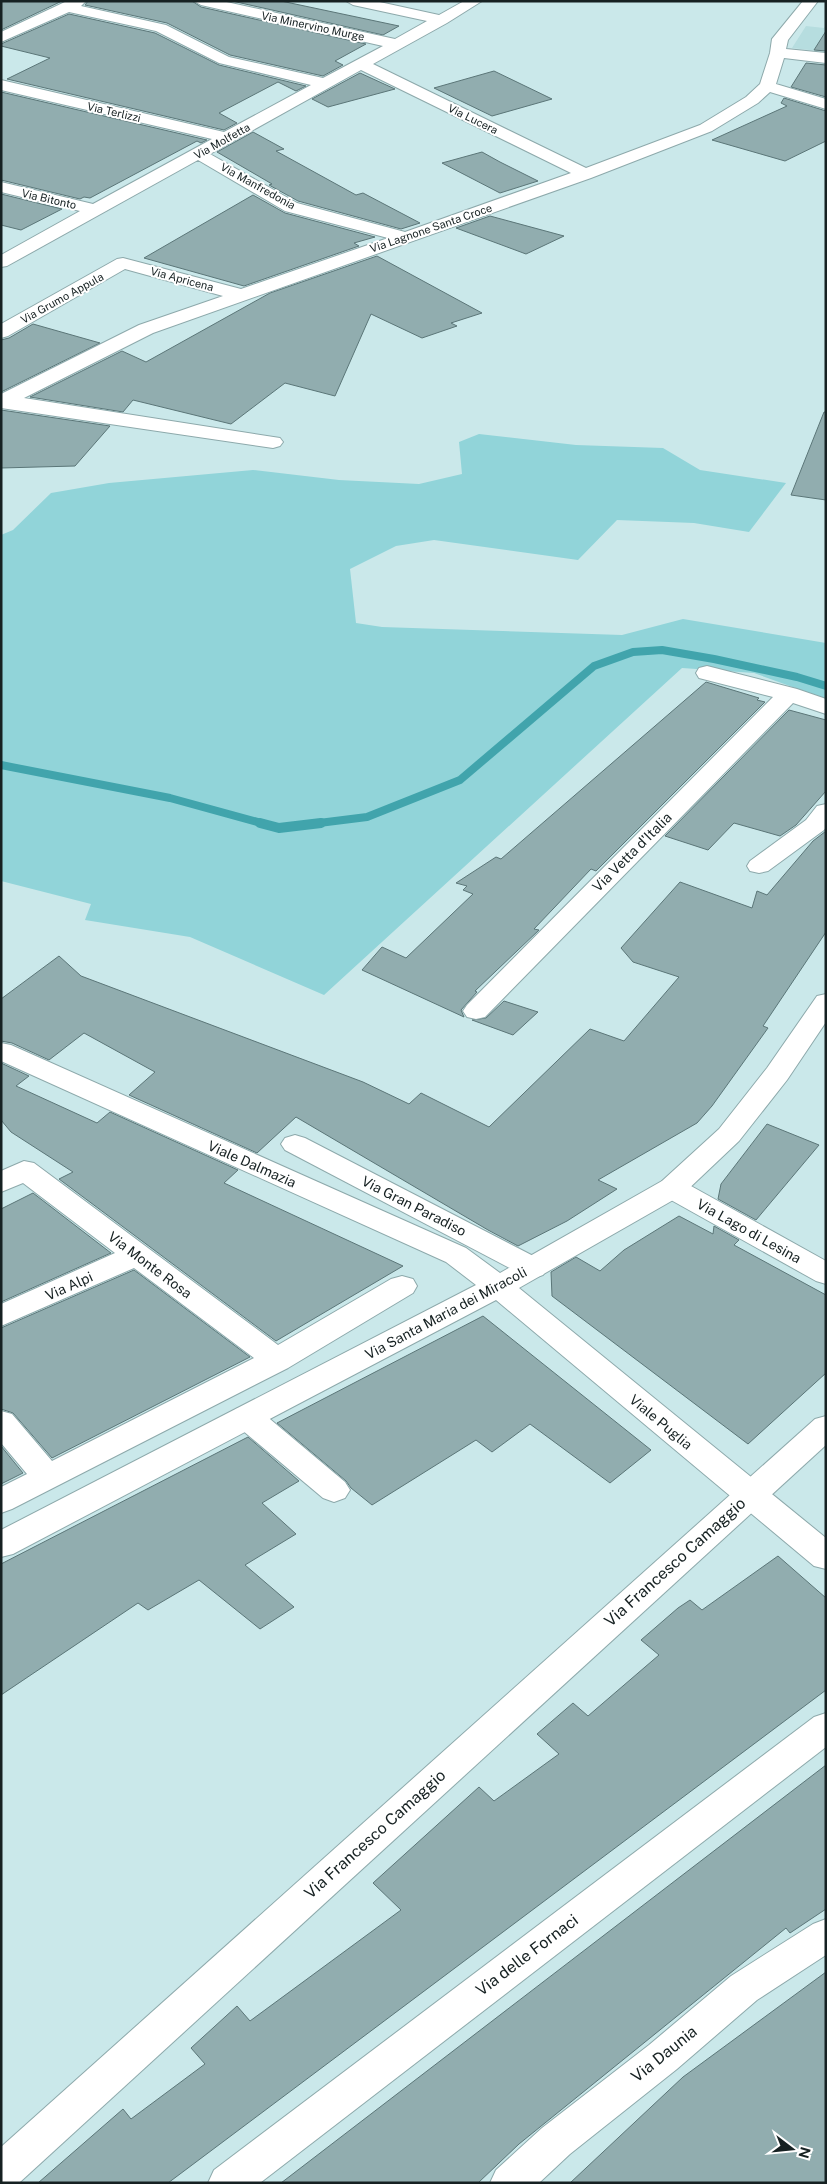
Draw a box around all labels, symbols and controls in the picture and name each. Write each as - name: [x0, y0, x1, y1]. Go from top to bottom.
- street label: Via Minervino Murge: [260, 9, 366, 43]
- street label: Via Terlizzi: [86, 100, 142, 124]
- street label: Via Lucera: [446, 102, 500, 136]
- street label: Via Molfetta: [192, 121, 252, 161]
- street label: Via Manfredonia: [219, 160, 297, 212]
- street label: Via Bitonto: [20, 187, 78, 211]
- street label: Via Lagnone Santa Croce: [368, 201, 494, 255]
- street label: Via Apricena: [149, 265, 215, 293]
- street label: Via Grumo Appula: [19, 270, 105, 326]
- street label: Via Vetta d'Italia: [589, 809, 675, 895]
- street label: Viale Dalmazia: [205, 1137, 299, 1191]
- street label: Via Gran Paradiso: [359, 1173, 469, 1239]
- street label: Via Lago di Lesina: [694, 1196, 804, 1266]
- street label: Via Monte Rosa: [105, 1228, 195, 1302]
- street label: Via Santa Maria dei Miracoli: [363, 1264, 529, 1362]
- street label: Via Alpi: [43, 1269, 95, 1303]
- street label: Viale Puglia: [626, 1391, 696, 1453]
- street label: Via Francesco Camaggio: [601, 1494, 749, 1630]
- street label: Via Francesco Camaggio: [301, 1766, 449, 1902]
- street label: Via delle Fornaci: [472, 1910, 582, 2000]
- street label: Via Daunia: [627, 2022, 701, 2086]
- north arrow: [767, 2124, 817, 2174]
- text: N: [795, 2145, 814, 2160]

